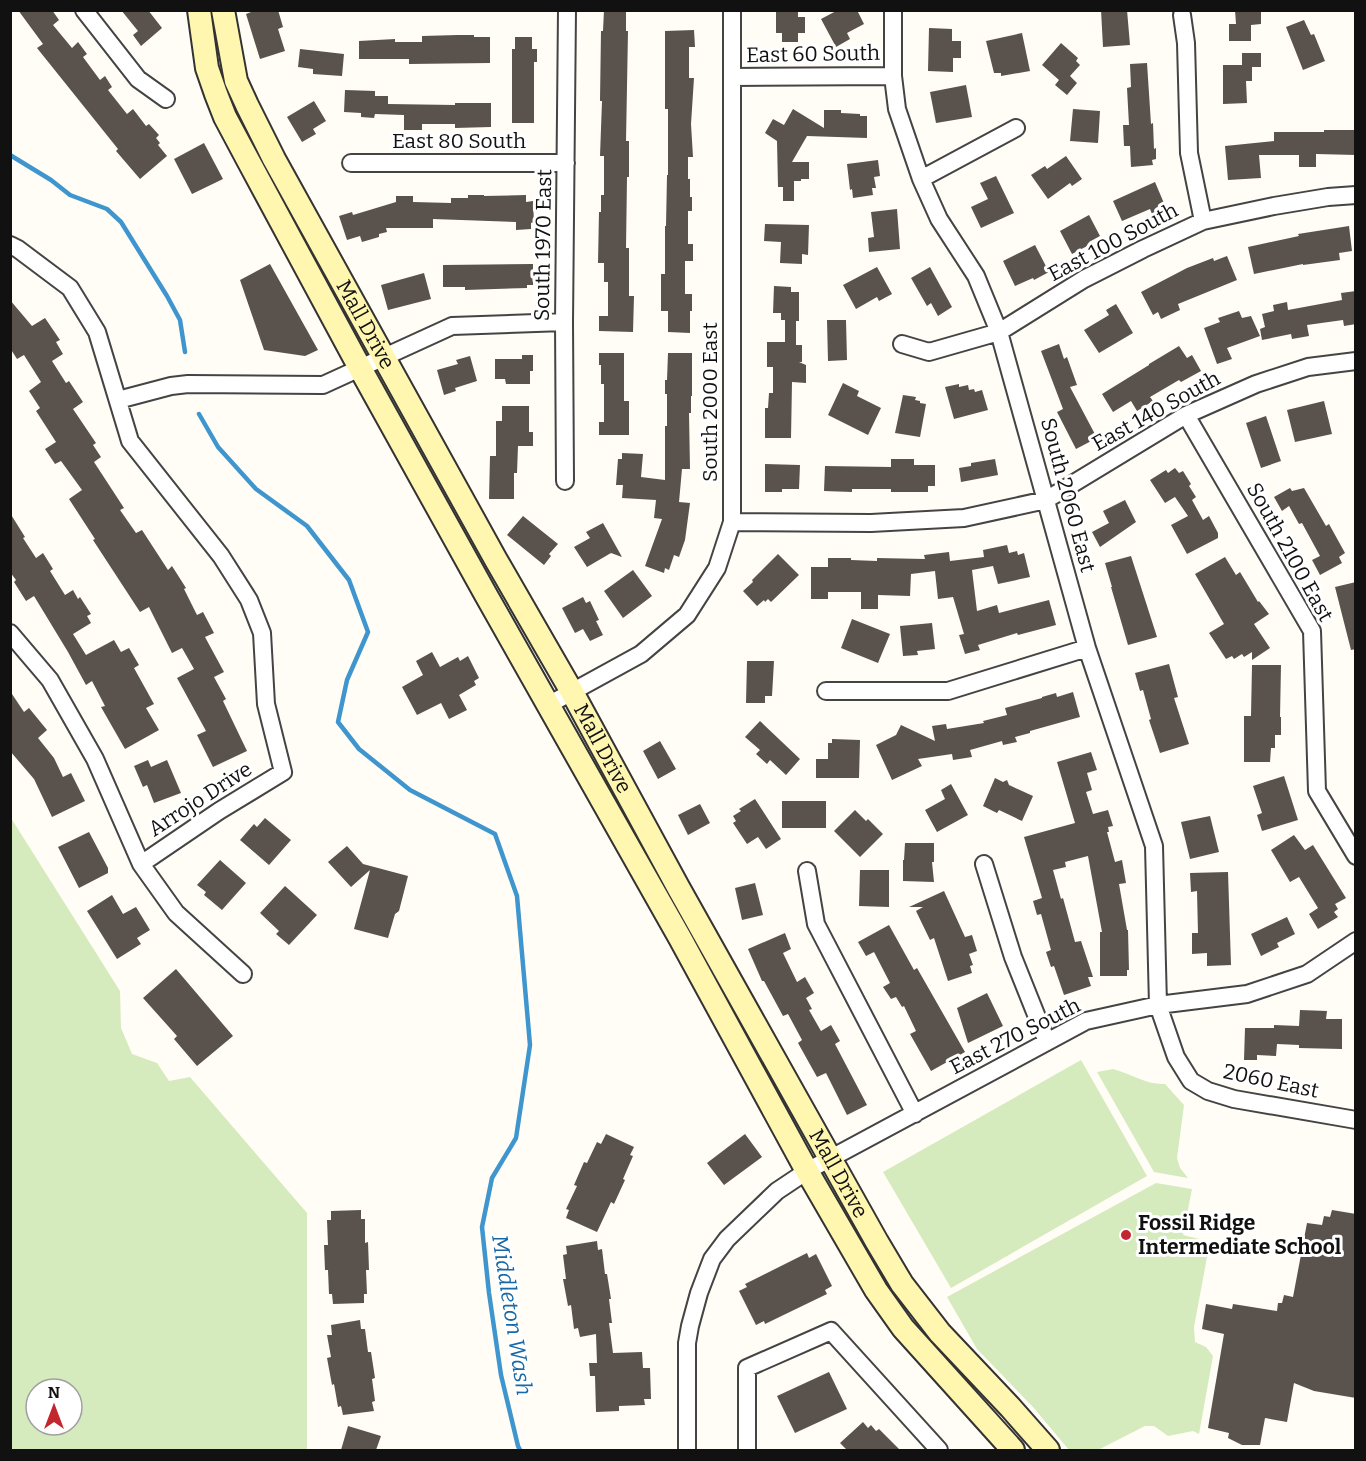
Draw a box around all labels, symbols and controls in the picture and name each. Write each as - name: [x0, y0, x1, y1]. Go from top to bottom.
- street label: East 60 South: [746, 40, 880, 68]
- street label: East 80 South: [392, 128, 526, 154]
- street label: South 1970 East: [529, 168, 557, 321]
- street label: East 100 South: [1044, 197, 1182, 287]
- street label: Mall Drive: [330, 275, 401, 374]
- street label: South 2000 East: [697, 322, 723, 482]
- street label: East 140 South: [1087, 365, 1225, 457]
- street label: South 2060 East: [1035, 415, 1101, 575]
- street label: South 2100 East: [1241, 478, 1339, 626]
- street label: Mall Drive: [568, 699, 638, 798]
- street label: Arrojo Drive: [143, 756, 257, 842]
- street label: East 270 South: [945, 992, 1085, 1080]
- street label: 2060 East: [1221, 1058, 1321, 1104]
- street label: Mall Drive: [803, 1124, 874, 1223]
- place label: Fossil Ridge Intermediate School: [1138, 1210, 1342, 1260]
- marker: Fossil Ridge Intermediate School: [1119, 1228, 1133, 1242]
- water label: Middleton Wash: [486, 1233, 538, 1397]
- north arrow: [24, 1377, 84, 1437]
- text: N: [48, 1383, 60, 1402]

